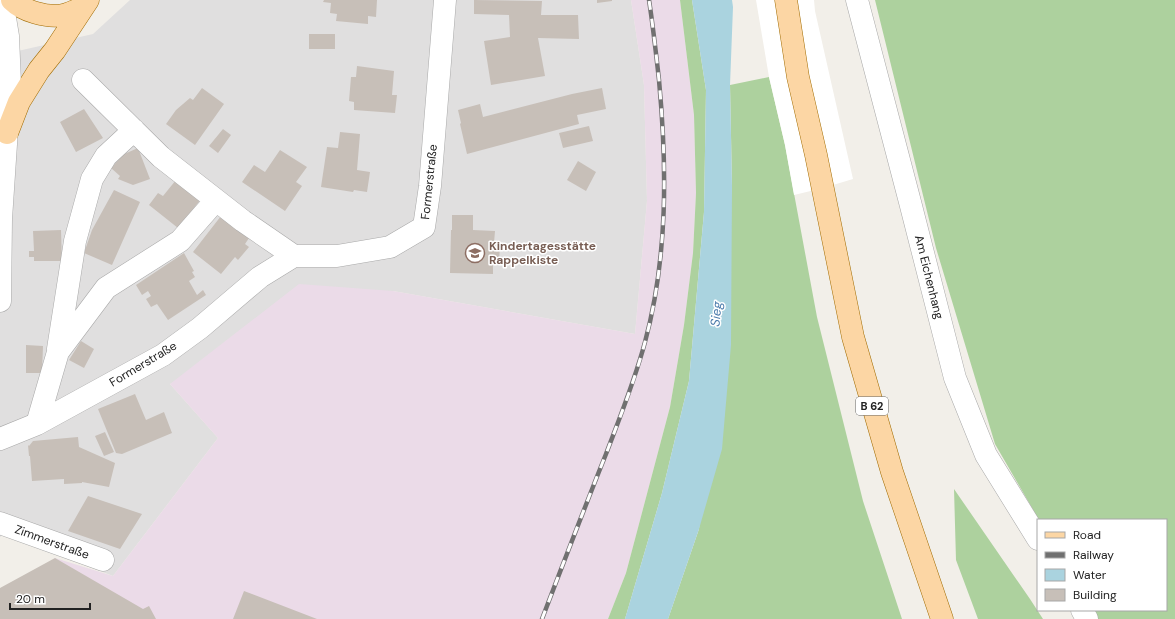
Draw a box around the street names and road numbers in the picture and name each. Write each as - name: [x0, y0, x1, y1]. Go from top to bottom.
- street label: Formerstraße: [417, 143, 441, 220]
- street label: Am Eichenhang: [911, 233, 947, 321]
- street label: Formerstraße: [106, 338, 180, 390]
- road number: B 62: [856, 397, 888, 415]
- street label: Zimmerstraße: [13, 521, 92, 563]

